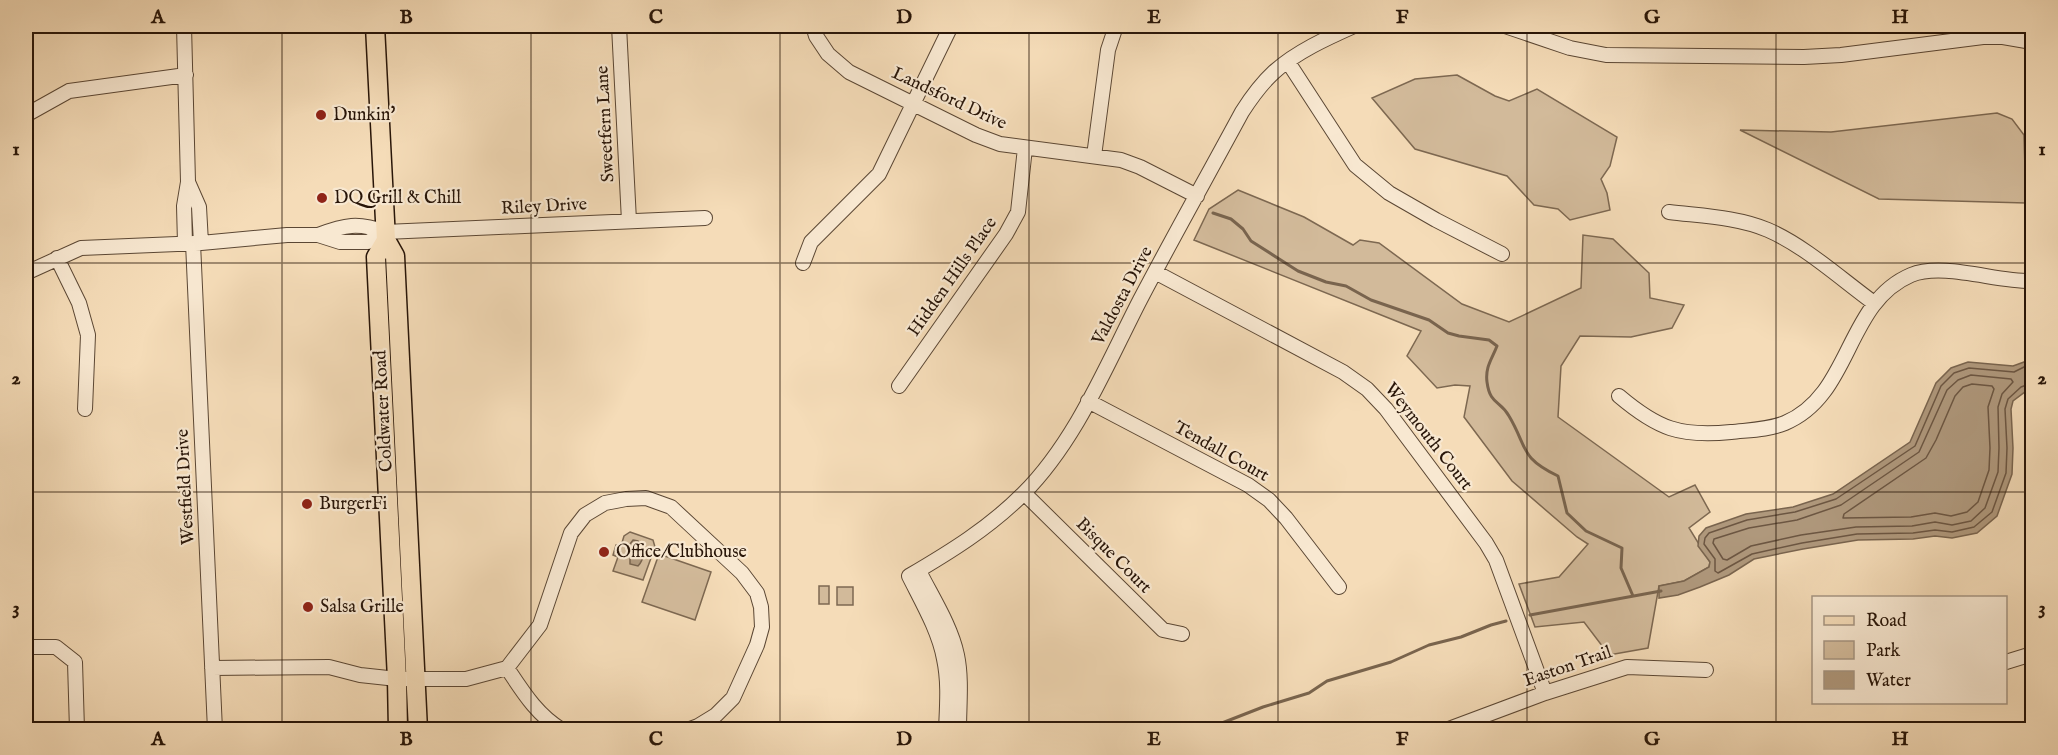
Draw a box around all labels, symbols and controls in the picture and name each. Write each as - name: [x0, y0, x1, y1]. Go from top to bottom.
- text: A: [150, 5, 166, 30]
- text: B: [399, 5, 413, 30]
- text: C: [649, 5, 663, 30]
- text: D: [896, 5, 912, 30]
- text: E: [1147, 5, 1161, 30]
- text: F: [1396, 5, 1409, 30]
- text: G: [1644, 5, 1661, 30]
- text: H: [1891, 5, 1909, 30]
- street label: Landsford Drive: [888, 62, 1010, 136]
- street label: Sweetfern Lane: [591, 65, 621, 183]
- place label: Dunkin': [333, 104, 395, 127]
- marker: Dunkin': [314, 108, 328, 122]
- text: 1: [12, 137, 20, 162]
- text: 1: [2038, 137, 2046, 162]
- place label: DQ Grill & Chill: [334, 187, 461, 210]
- marker: DQ Grill & Chill: [315, 191, 329, 205]
- street label: Riley Drive: [500, 193, 588, 221]
- street label: Hidden Hills Place: [903, 213, 1003, 341]
- street label: Valdosta Drive: [1087, 243, 1159, 350]
- street label: Coldwater Road: [369, 349, 399, 473]
- text: 2: [11, 366, 21, 391]
- text: 2: [2037, 366, 2047, 391]
- street label: Weymouth Court: [1379, 379, 1477, 495]
- street label: Tendall Court: [1169, 416, 1273, 488]
- street label: Westfield Drive: [171, 428, 201, 546]
- place label: BurgerFi: [319, 493, 388, 516]
- marker: BurgerFi: [300, 497, 314, 511]
- street label: Bisque Court: [1070, 513, 1156, 599]
- place label: Office/Clubhouse: [616, 541, 747, 564]
- marker: Office/Clubhouse: [597, 545, 611, 559]
- text: 3: [12, 596, 20, 621]
- place label: Salsa Grille: [320, 596, 404, 619]
- legend: [1812, 596, 2007, 704]
- text: 3: [2038, 596, 2046, 621]
- marker: Salsa Grille: [301, 600, 315, 614]
- text: Road: [1866, 610, 1907, 633]
- text: Park: [1866, 640, 1901, 663]
- street label: Easton Trail: [1521, 641, 1615, 693]
- text: Water: [1866, 670, 1911, 693]
- text: A: [150, 727, 166, 752]
- text: B: [399, 727, 413, 752]
- text: C: [649, 727, 663, 752]
- text: D: [896, 727, 912, 752]
- text: E: [1147, 727, 1161, 752]
- text: F: [1396, 727, 1409, 752]
- text: G: [1644, 727, 1661, 752]
- text: H: [1891, 727, 1909, 752]

